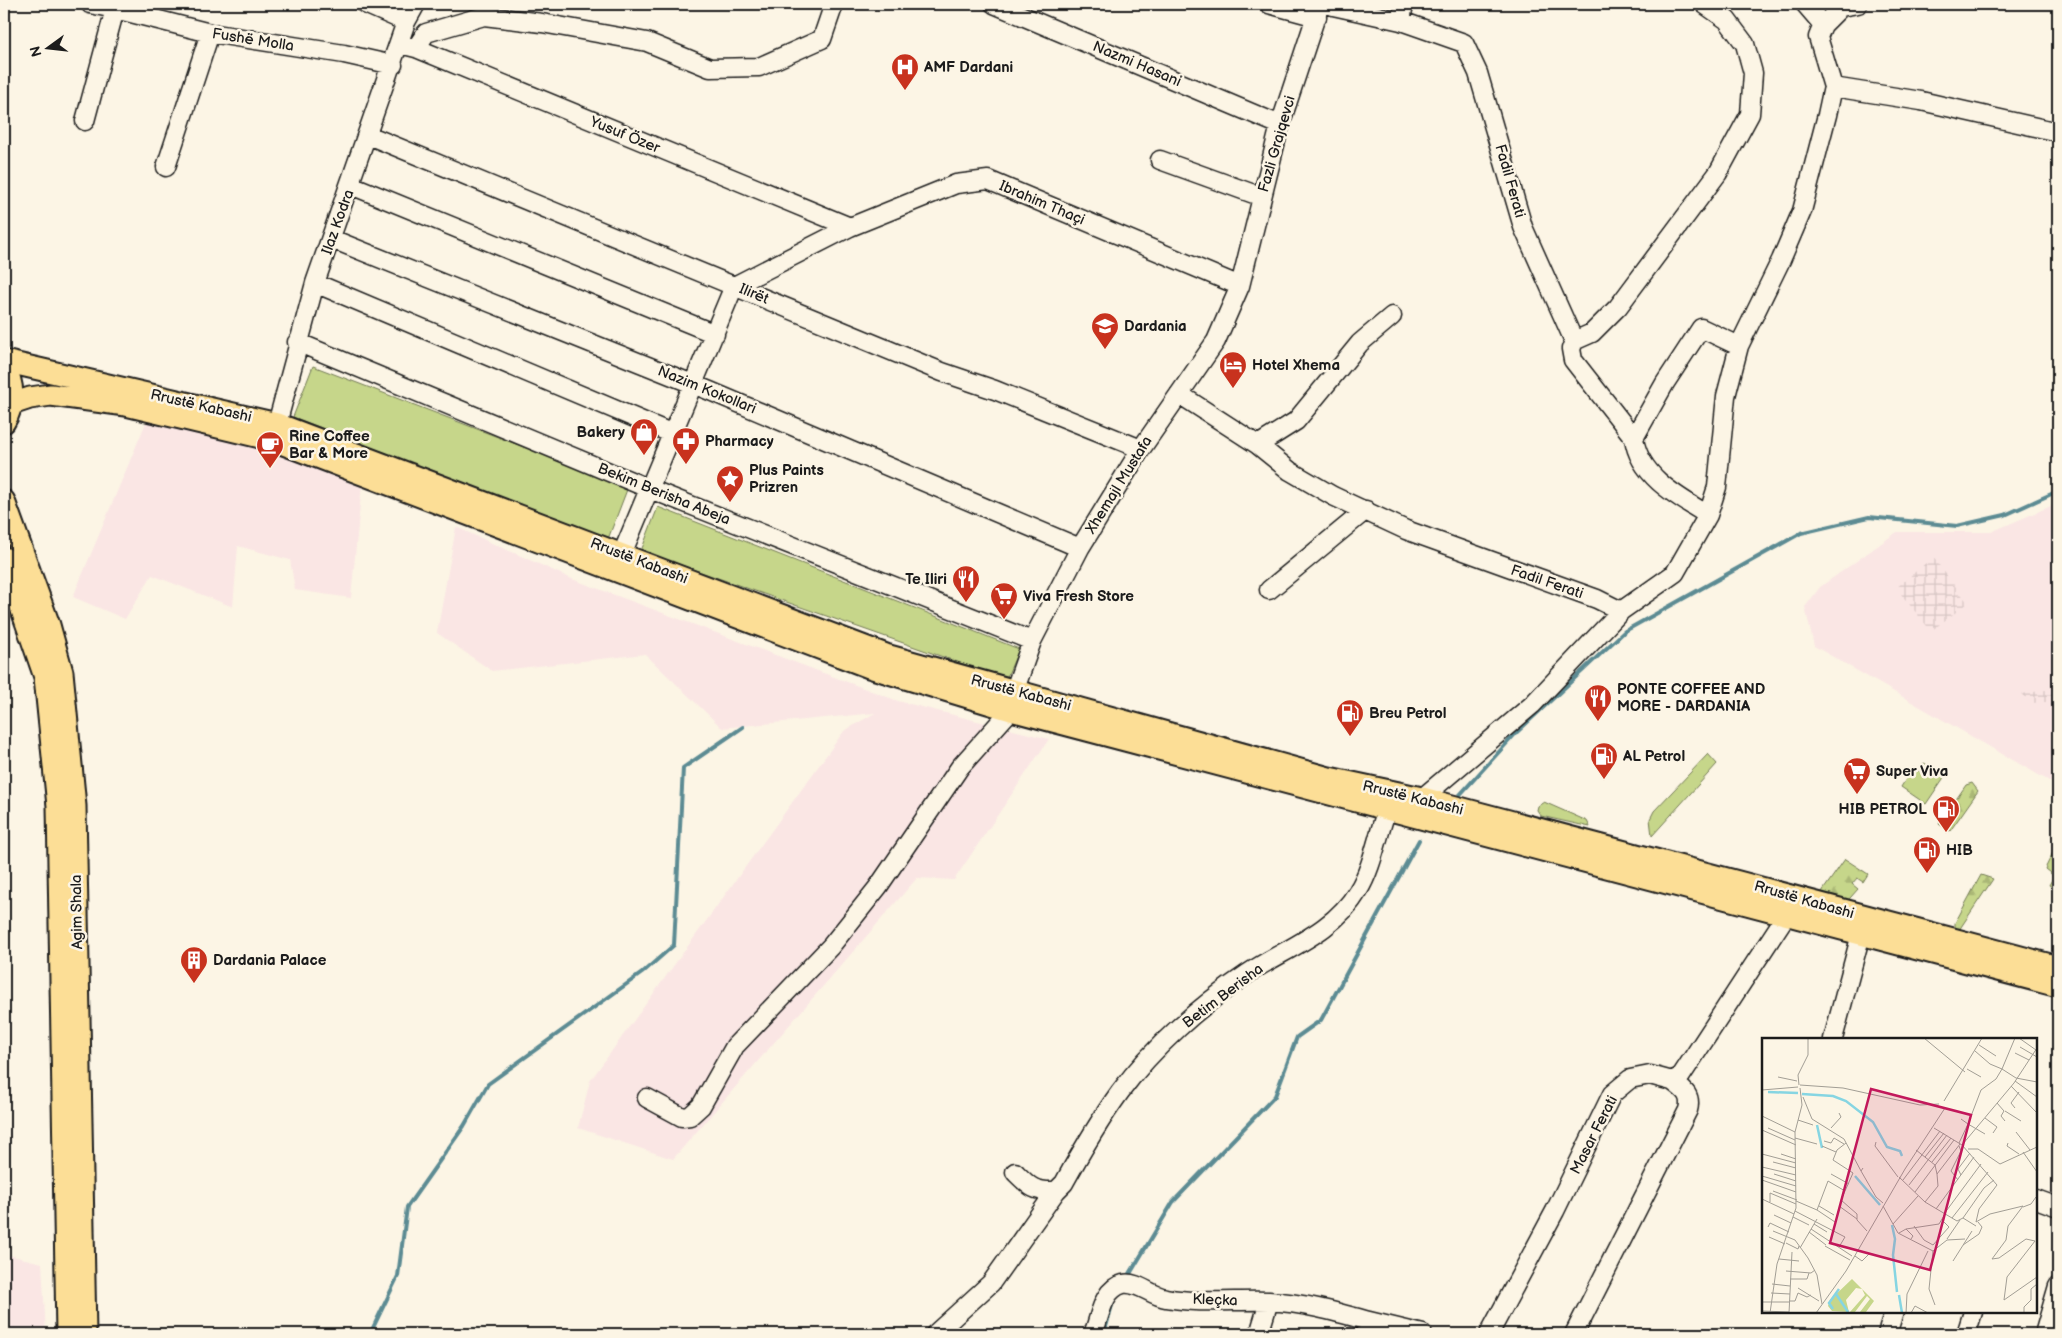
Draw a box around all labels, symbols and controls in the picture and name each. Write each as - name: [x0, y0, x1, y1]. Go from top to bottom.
- north arrow: [22, 22, 72, 72]
- street label: Fushë Molla: [211, 24, 295, 56]
- street label: Nazmi Hasani: [1090, 37, 1184, 91]
- text: N: [26, 44, 45, 59]
- hospital icon: AMF Dardani: [890, 52, 920, 91]
- place label: AMF Dardani: [923, 58, 1013, 77]
- street label: Fazli Grajqevci: [1254, 94, 1300, 194]
- street label: Yusuf Özer: [586, 112, 663, 158]
- street label: Fadil Ferati: [1490, 142, 1530, 220]
- street label: Ibrahim Thaçi: [996, 176, 1088, 230]
- street label: Ilaz Kodra: [317, 187, 359, 257]
- street label: Ilirët: [736, 279, 772, 309]
- school or university icon: Dardania: [1090, 311, 1120, 350]
- place label: Dardania: [1124, 317, 1187, 336]
- hotel icon: Hotel Xhema: [1218, 350, 1248, 389]
- place label: Hotel Xhema: [1252, 356, 1340, 375]
- street label: Nazim Kokollari: [655, 362, 759, 418]
- street label: Rrustë Kabashi: [149, 385, 253, 427]
- shop icon: Bakery: [629, 417, 659, 456]
- place label: Bakery: [576, 423, 625, 442]
- pharmacy icon: Pharmacy: [671, 426, 701, 465]
- place label: Rine Coffee Bar & More: [289, 427, 370, 463]
- cafe icon: Rine Coffee Bar & More: [255, 430, 285, 469]
- place label: Pharmacy: [705, 432, 774, 451]
- street label: Xhemajl Mustafa: [1081, 433, 1157, 538]
- street label: Bekim Berisha Abeja: [595, 459, 733, 529]
- place label: Plus Paints Prizren: [749, 461, 824, 497]
- place icon: Plus Paints Prizren: [715, 464, 745, 503]
- street label: Rrustë Kabashi: [587, 534, 691, 588]
- street label: Fadil Ferati: [1508, 561, 1586, 603]
- restaurant icon: Te Iliri: [951, 564, 981, 603]
- place label: Te Iliri: [905, 570, 947, 589]
- supermarket icon: Viva Fresh Store: [989, 581, 1019, 620]
- place label: Viva Fresh Store: [1023, 587, 1134, 606]
- street label: Rrustë Kabashi: [969, 670, 1073, 716]
- place label: PONTE COFFEE AND MORE - DARDANIA: [1617, 680, 1765, 716]
- restaurant icon: PONTE COFFEE AND MORE - DARDANIA: [1583, 683, 1613, 722]
- fuel station icon: Breu Petrol: [1335, 698, 1365, 737]
- place label: Breu Petrol: [1369, 704, 1447, 723]
- fuel station icon: AL Petrol: [1589, 741, 1619, 780]
- place label: AL Petrol: [1622, 747, 1685, 766]
- supermarket icon: Super Viva: [1842, 756, 1872, 795]
- place label: Super Viva: [1876, 762, 1948, 781]
- street label: Rrustë Kabashi: [1361, 776, 1465, 820]
- fuel station icon: HIB PETROL: [1931, 794, 1961, 833]
- place label: HIB PETROL: [1839, 800, 1927, 819]
- fuel station icon: HIB: [1912, 835, 1942, 874]
- place label: HIB: [1946, 841, 1973, 860]
- street label: Agim Shala: [67, 874, 87, 950]
- street label: Rrustë Kabashi: [1752, 877, 1856, 923]
- building icon: Dardania Palace: [179, 945, 209, 984]
- place label: Dardania Palace: [213, 951, 327, 970]
- street label: Betim Berisha: [1179, 960, 1267, 1032]
- inset map: [1762, 1038, 2037, 1313]
- street label: Masar Ferati: [1566, 1092, 1622, 1178]
- street label: Kleçka: [1192, 1290, 1238, 1310]

